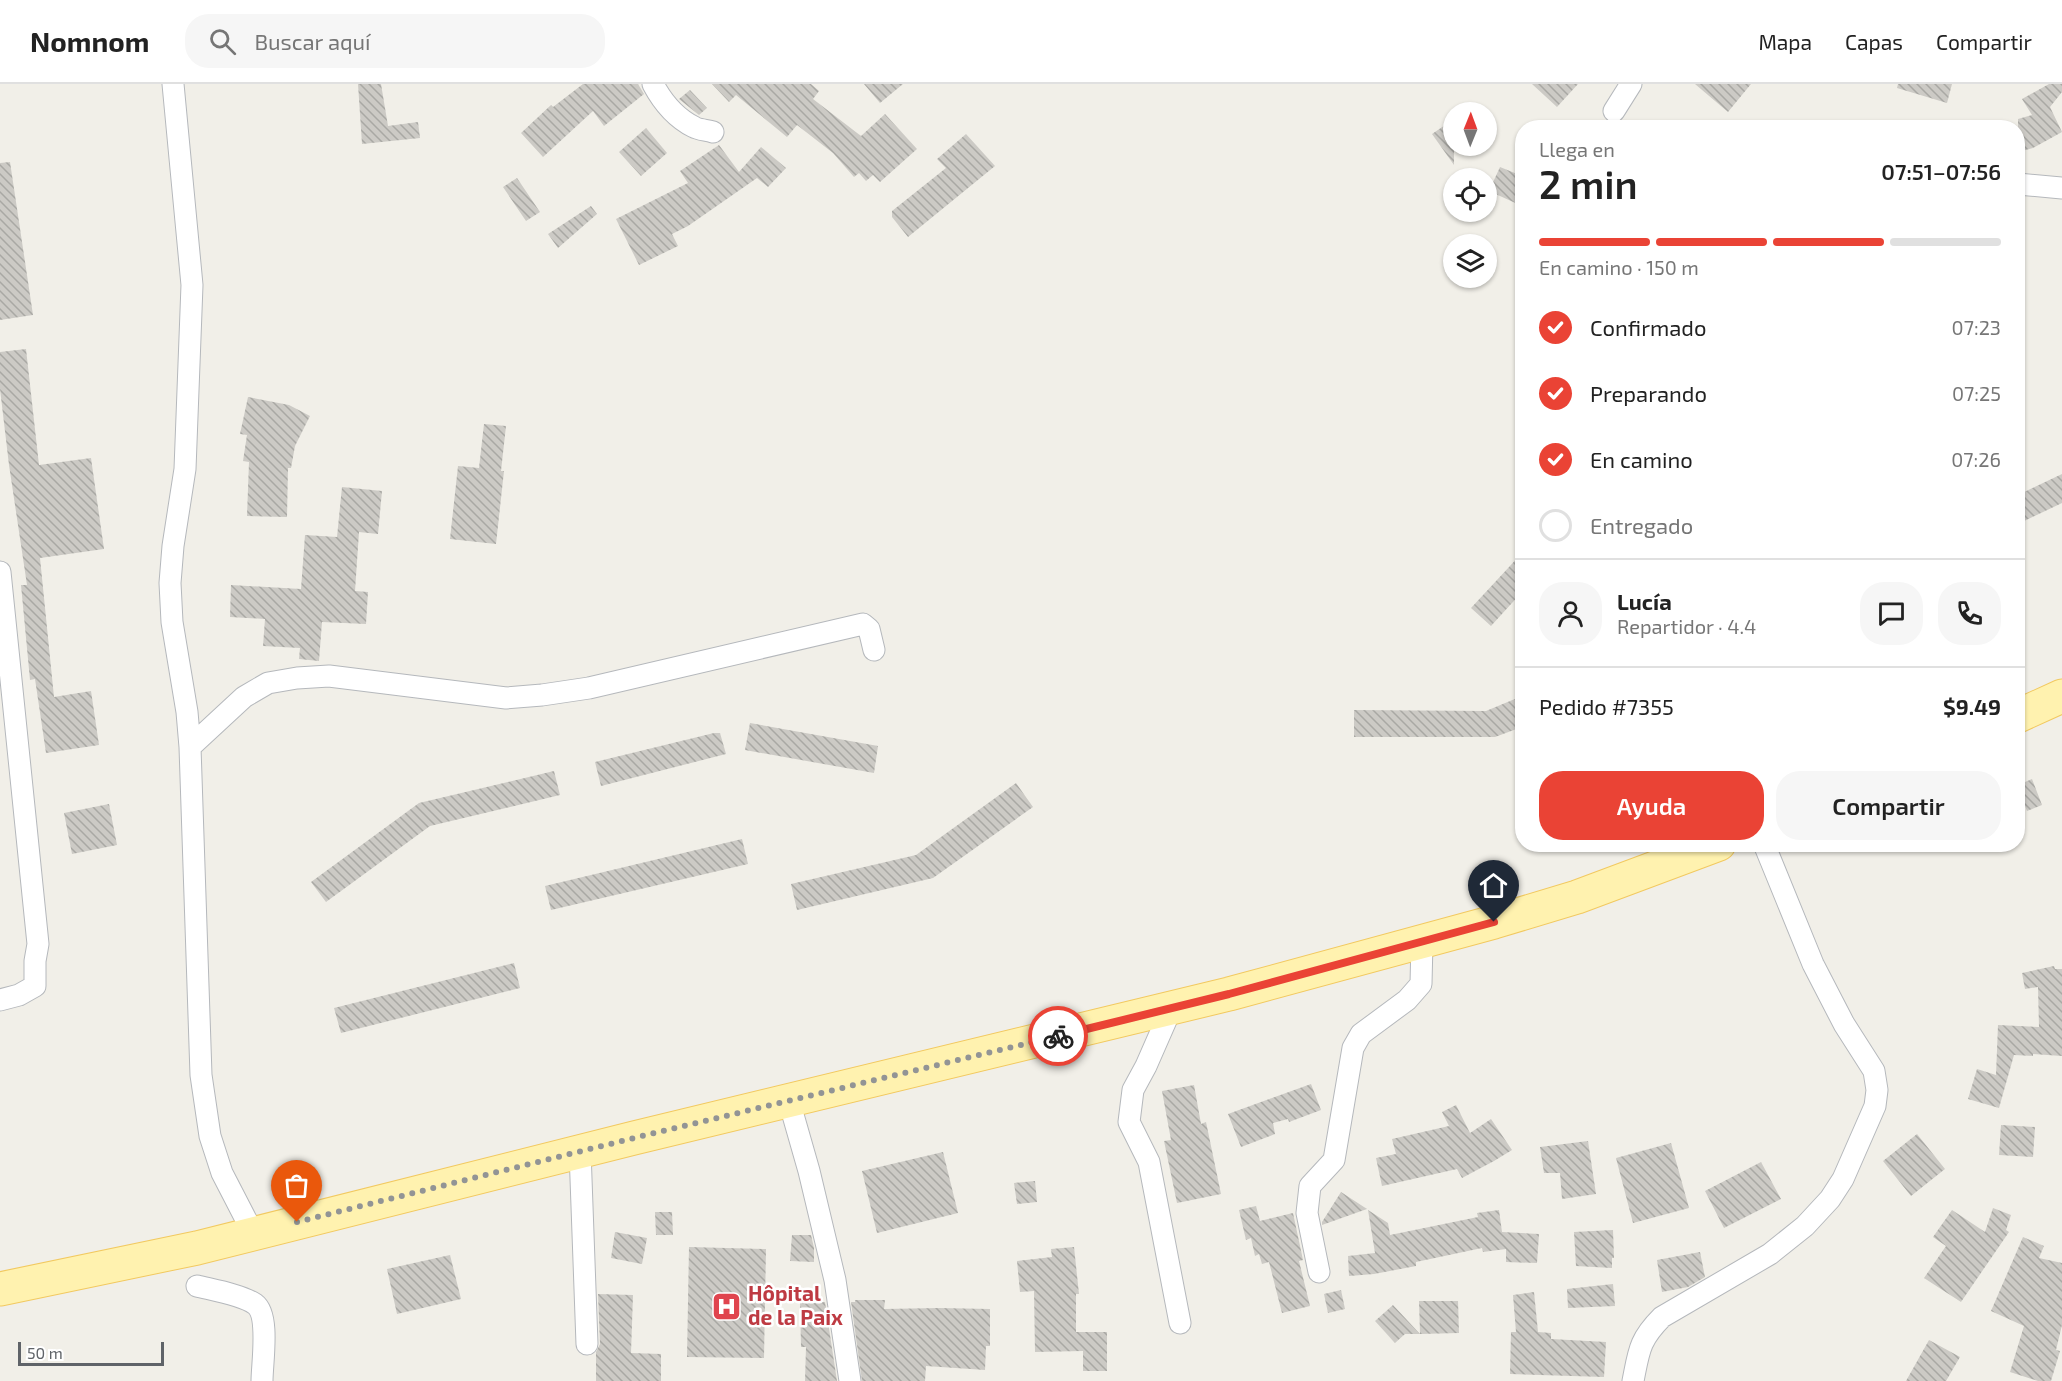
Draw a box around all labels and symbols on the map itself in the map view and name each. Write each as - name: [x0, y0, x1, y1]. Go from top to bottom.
- north arrow: [1443, 102, 1497, 156]
- pin: [1468, 860, 1519, 922]
- courier: [1028, 1006, 1088, 1066]
- pin: [271, 1160, 322, 1222]
- place label: Hôpital de la Paix: [748, 1280, 843, 1329]
- hospital icon: Hôpital de la Paix: [711, 1290, 743, 1322]
- scale bar: [18, 1339, 164, 1366]

